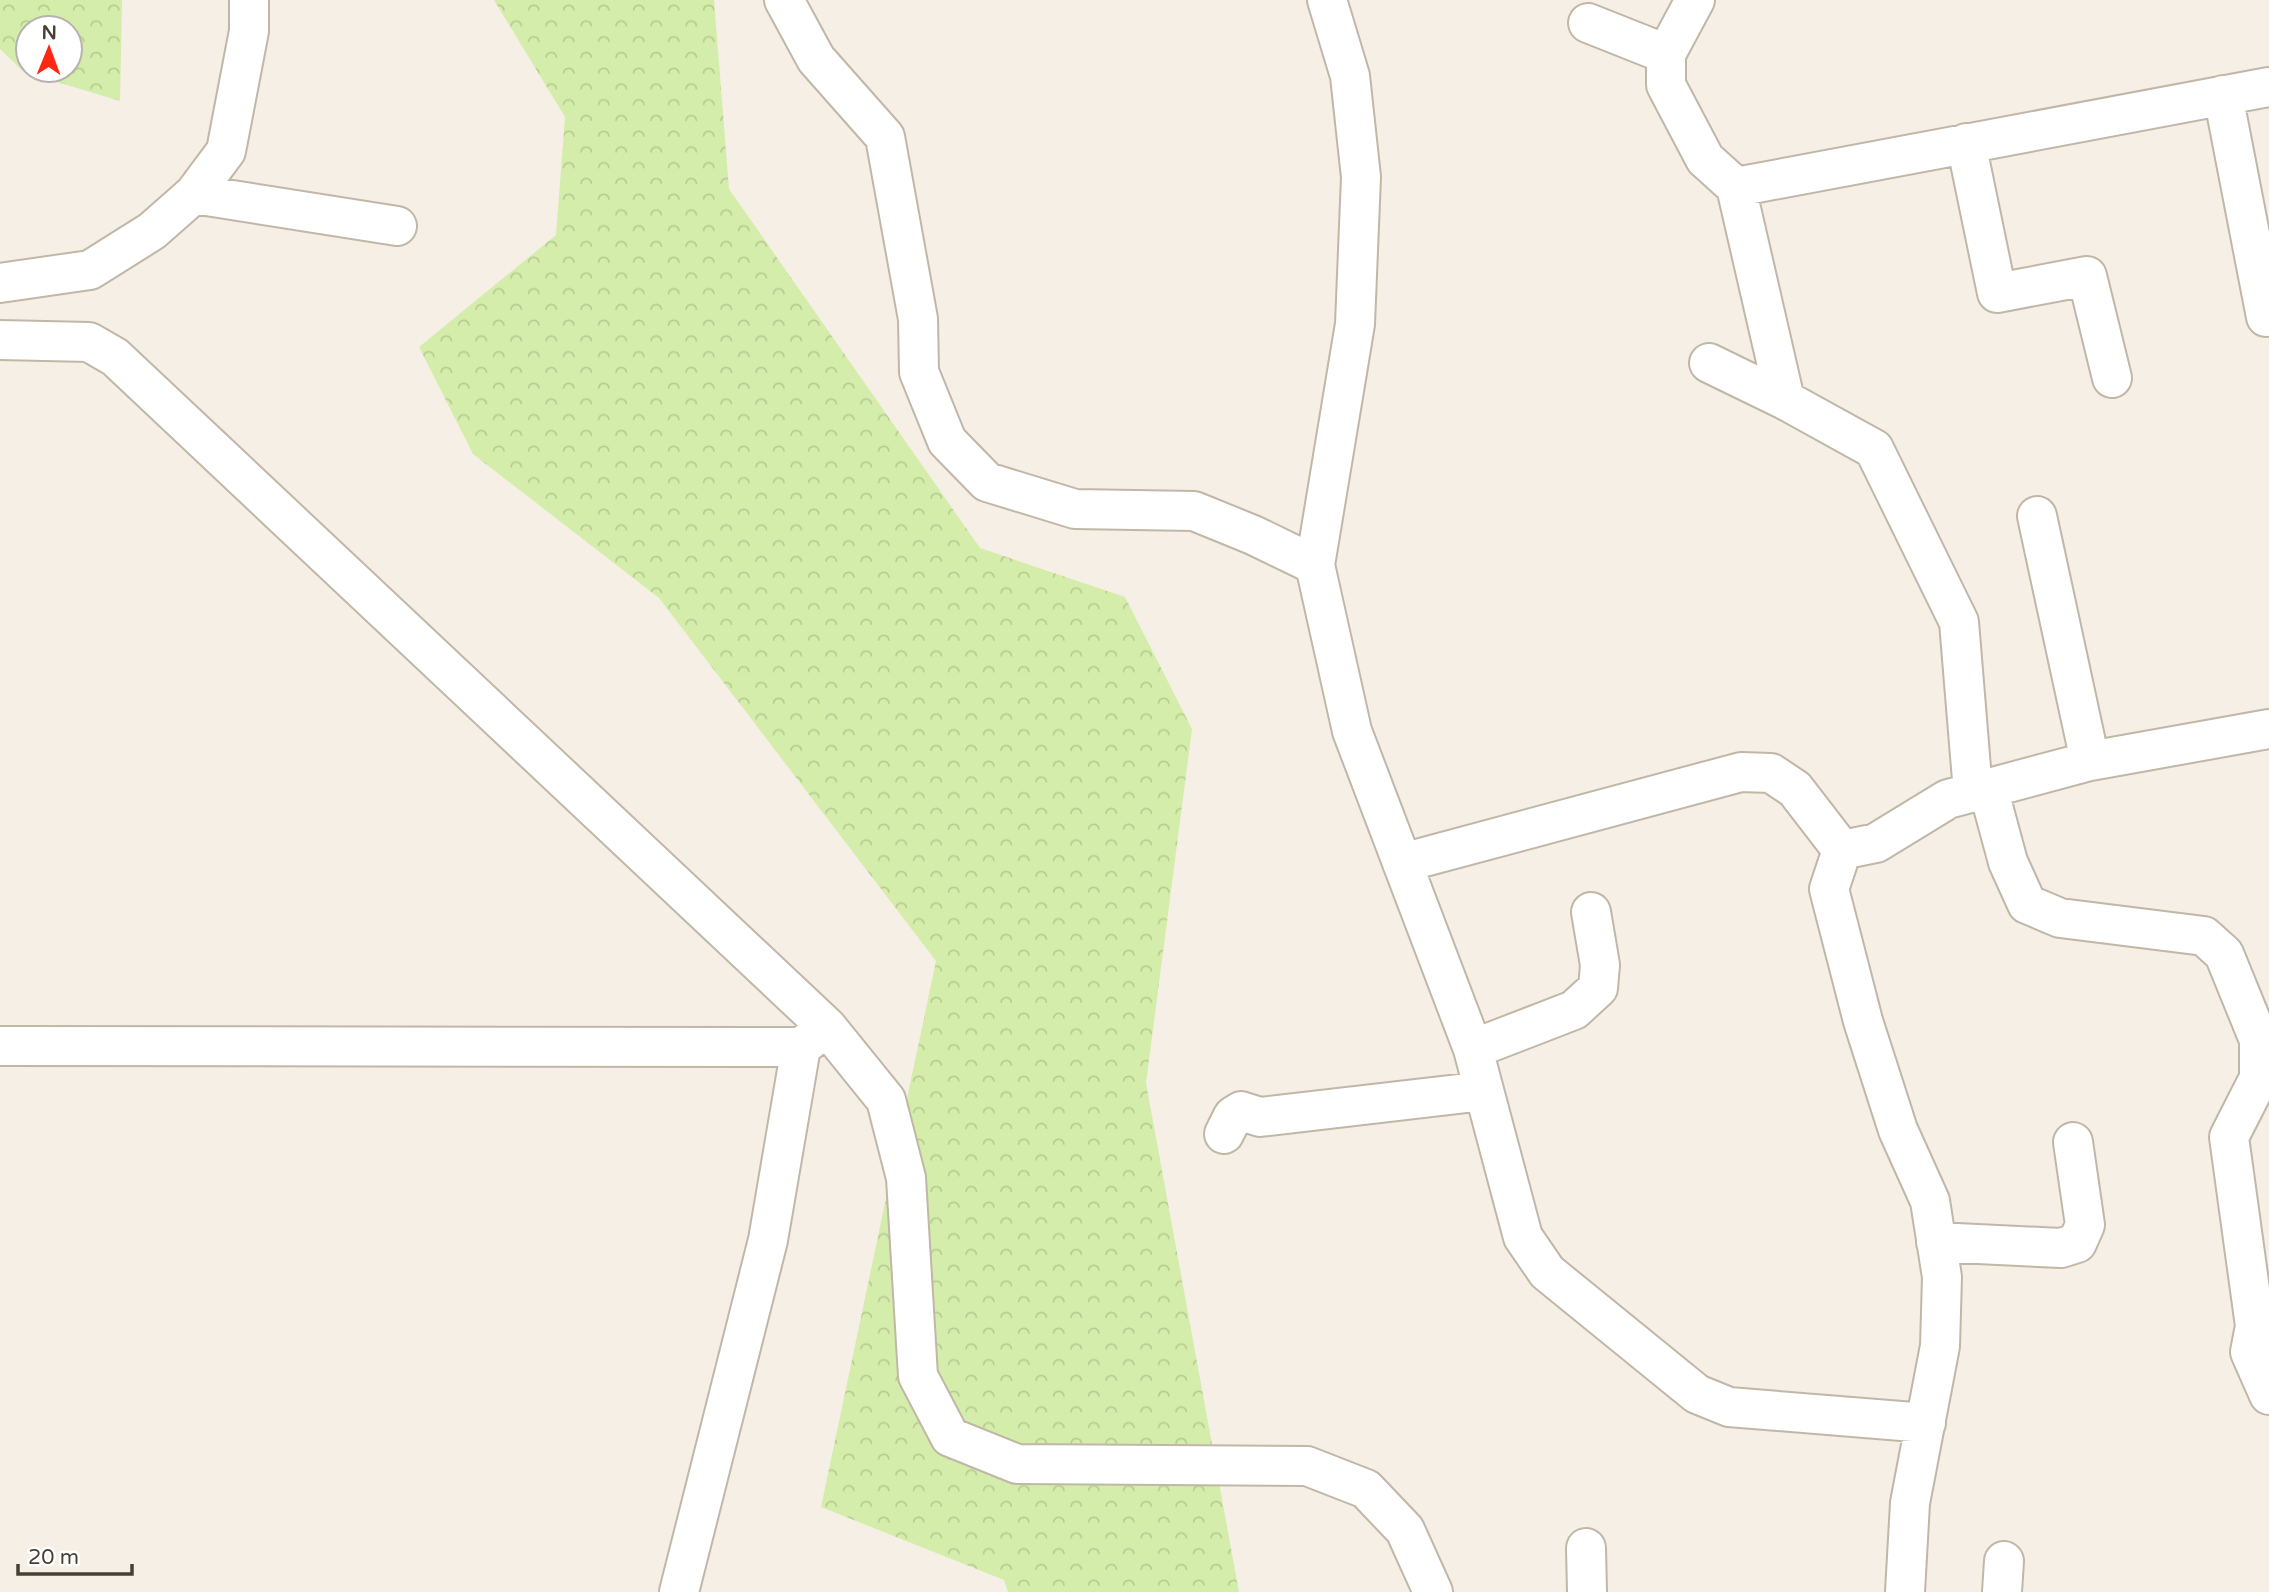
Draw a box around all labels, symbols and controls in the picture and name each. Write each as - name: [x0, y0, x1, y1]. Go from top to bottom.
- north arrow: [14, 14, 84, 84]
- text: N: [41, 22, 57, 44]
- scale bar: [18, 1532, 131, 1576]
- text: 20 m: [28, 1545, 79, 1570]

